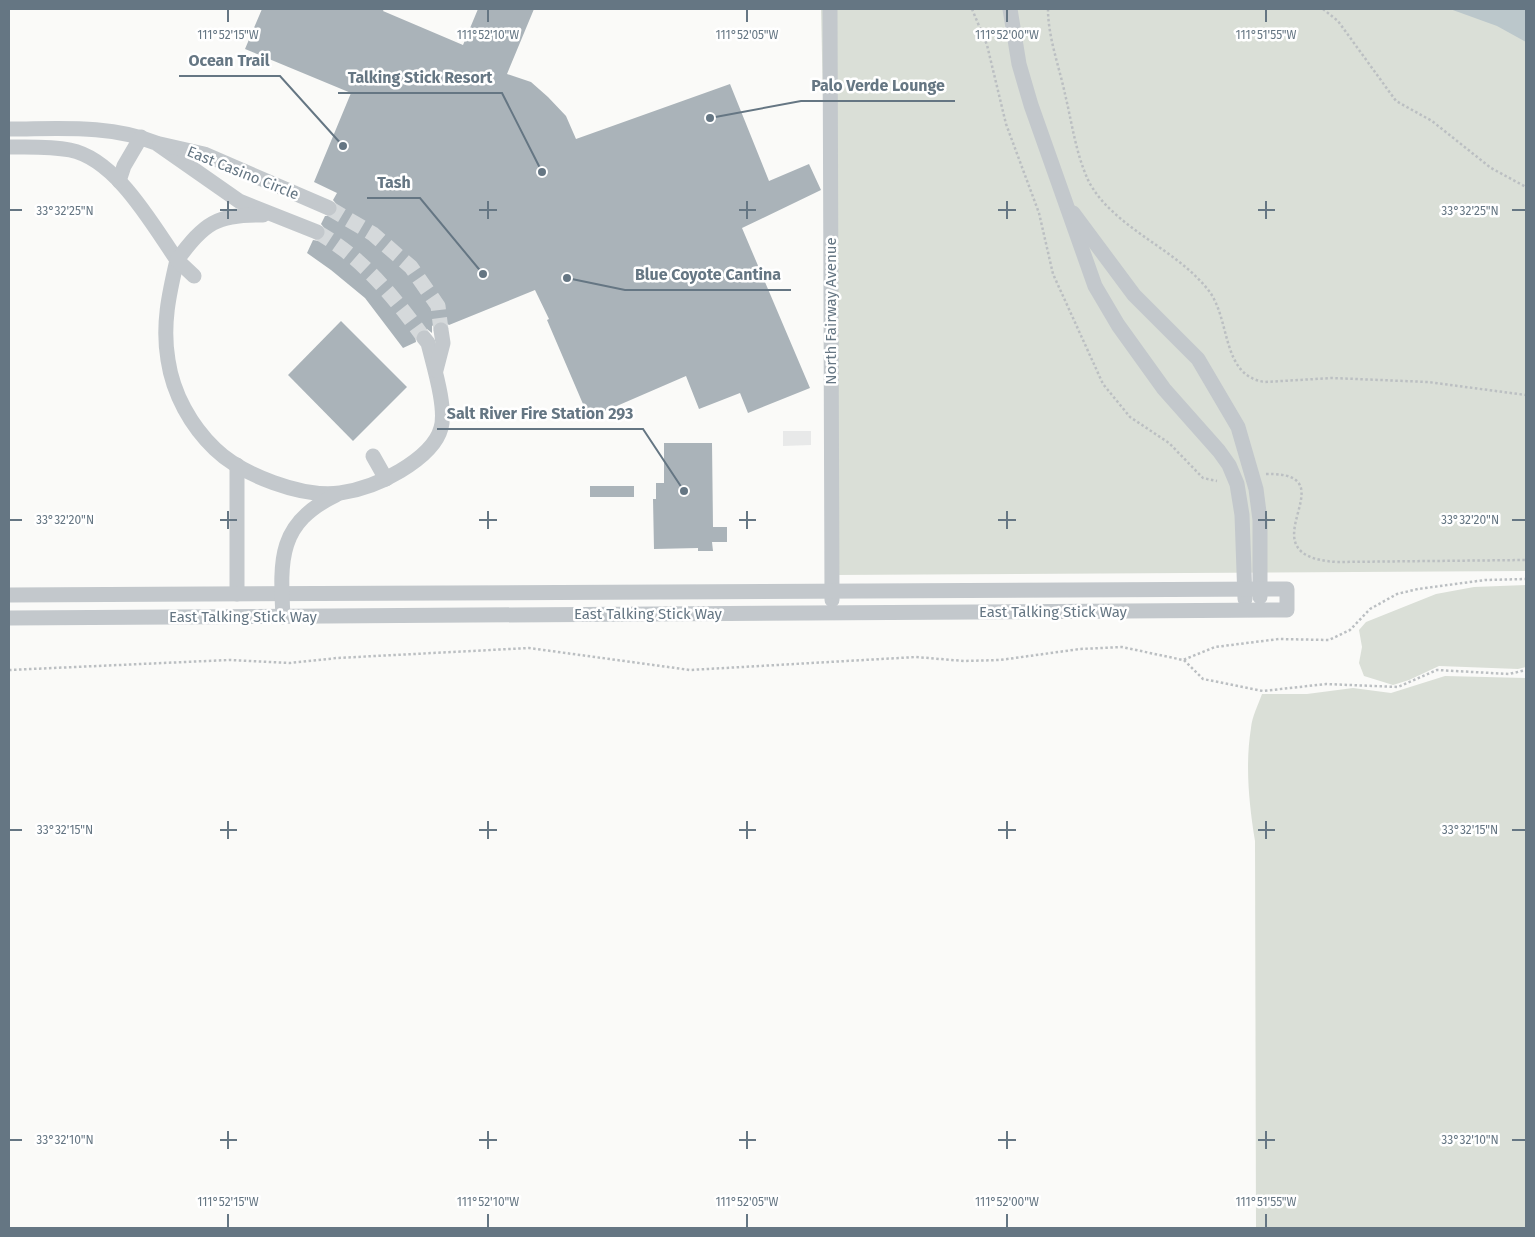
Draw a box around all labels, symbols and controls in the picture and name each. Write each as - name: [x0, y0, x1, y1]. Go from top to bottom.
- text: 111°52'15"W: [197, 28, 259, 42]
- text: 111°52'10"W: [457, 28, 519, 42]
- text: 111°52'05"W: [716, 28, 779, 42]
- text: 111°52'00"W: [975, 28, 1039, 42]
- text: 111°51'55"W: [1235, 28, 1297, 42]
- callout: Ocean Trail: [179, 45, 280, 76]
- text: Ocean Trail: [189, 51, 270, 70]
- callout: Talking Stick Resort: [338, 62, 502, 93]
- text: Talking Stick Resort: [348, 68, 493, 87]
- callout: Palo Verde Lounge: [801, 70, 955, 101]
- text: Palo Verde Lounge: [811, 76, 945, 95]
- street label: East Casino Circle: [185, 142, 301, 204]
- callout: Tash: [367, 167, 420, 198]
- text: Tash: [377, 173, 411, 192]
- text: 33°32'25"N: [36, 204, 94, 218]
- text: 33°32'25"N: [1441, 204, 1499, 218]
- street label: North Fairway Avenue: [822, 237, 840, 385]
- callout: Blue Coyote Cantina: [625, 259, 791, 290]
- text: Blue Coyote Cantina: [635, 265, 781, 284]
- callout: Salt River Fire Station 293: [437, 398, 643, 429]
- text: Salt River Fire Station 293: [447, 404, 633, 423]
- text: 33°32'20"N: [36, 513, 94, 527]
- text: 33°32'20"N: [1441, 513, 1499, 527]
- street label: East Talking Stick Way: [979, 603, 1128, 621]
- street label: East Talking Stick Way: [574, 605, 723, 623]
- street label: East Talking Stick Way: [169, 608, 318, 626]
- text: 33°32'15"N: [37, 823, 93, 837]
- text: 33°32'15"N: [1442, 823, 1498, 837]
- text: 33°32'10"N: [36, 1133, 94, 1147]
- text: 33°32'10"N: [1441, 1133, 1499, 1147]
- text: 111°52'15"W: [197, 1195, 259, 1209]
- text: 111°52'10"W: [457, 1195, 519, 1209]
- text: 111°52'05"W: [716, 1195, 779, 1209]
- text: 111°52'00"W: [975, 1195, 1039, 1209]
- text: 111°51'55"W: [1235, 1195, 1297, 1209]

